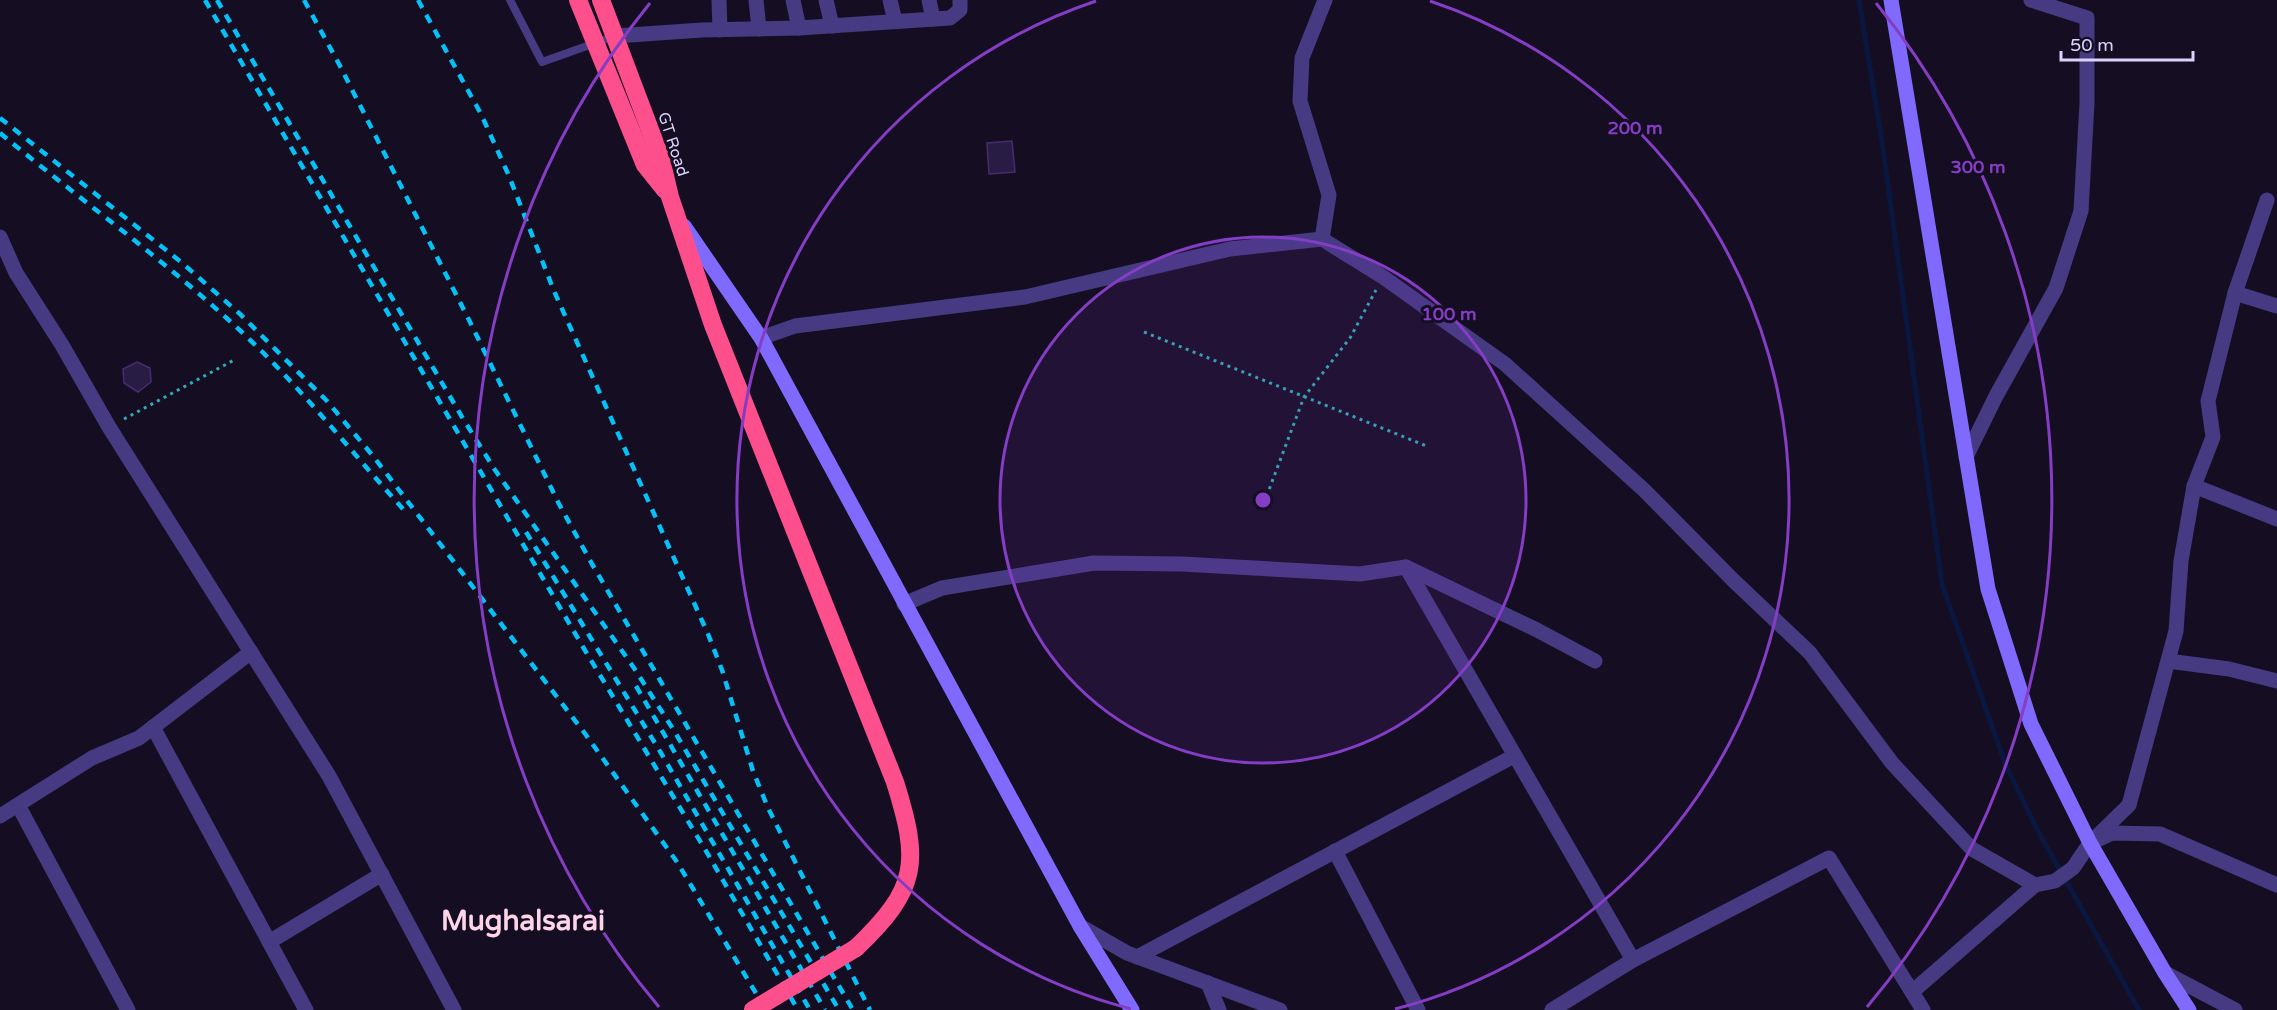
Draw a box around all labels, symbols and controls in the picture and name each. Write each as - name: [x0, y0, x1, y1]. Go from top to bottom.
- scale bar: [2061, 24, 2193, 62]
- text: 50 m: [2070, 34, 2114, 56]
- street label: GT Road: [653, 110, 693, 179]
- text: 200 m: [1607, 117, 1663, 139]
- text: 300 m: [1950, 156, 2006, 178]
- text: 100 m: [1421, 303, 1477, 325]
- centre of rings: [1253, 490, 1273, 510]
- district label: Mughalsarai: [441, 904, 605, 938]

